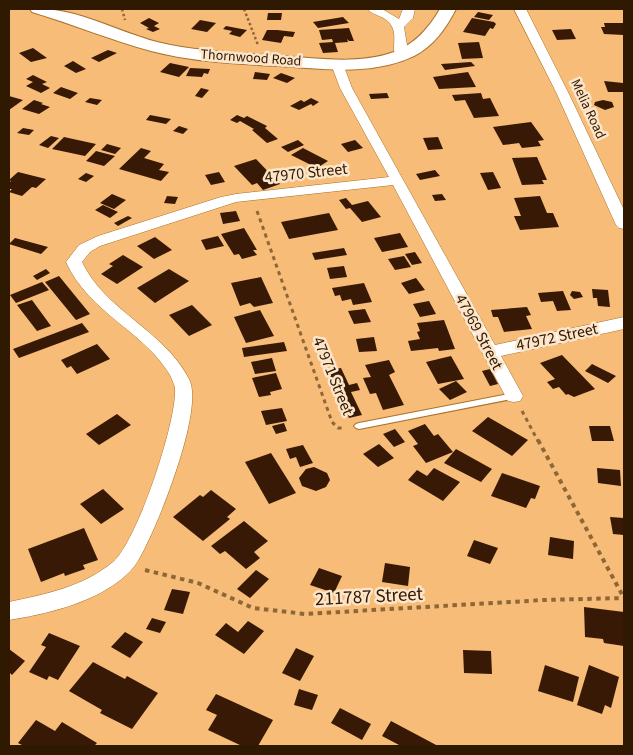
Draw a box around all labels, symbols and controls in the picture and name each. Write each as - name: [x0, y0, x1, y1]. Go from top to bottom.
- street label: Thornwood Road: [200, 45, 302, 71]
- street label: Melia Road: [565, 76, 611, 142]
- street label: 47970 Street: [264, 158, 349, 188]
- street label: 47969 Street: [450, 290, 508, 374]
- street label: 47972 Street: [514, 317, 600, 356]
- street label: 47971 Street: [307, 333, 359, 419]
- street label: 211787 Street: [314, 581, 424, 613]

